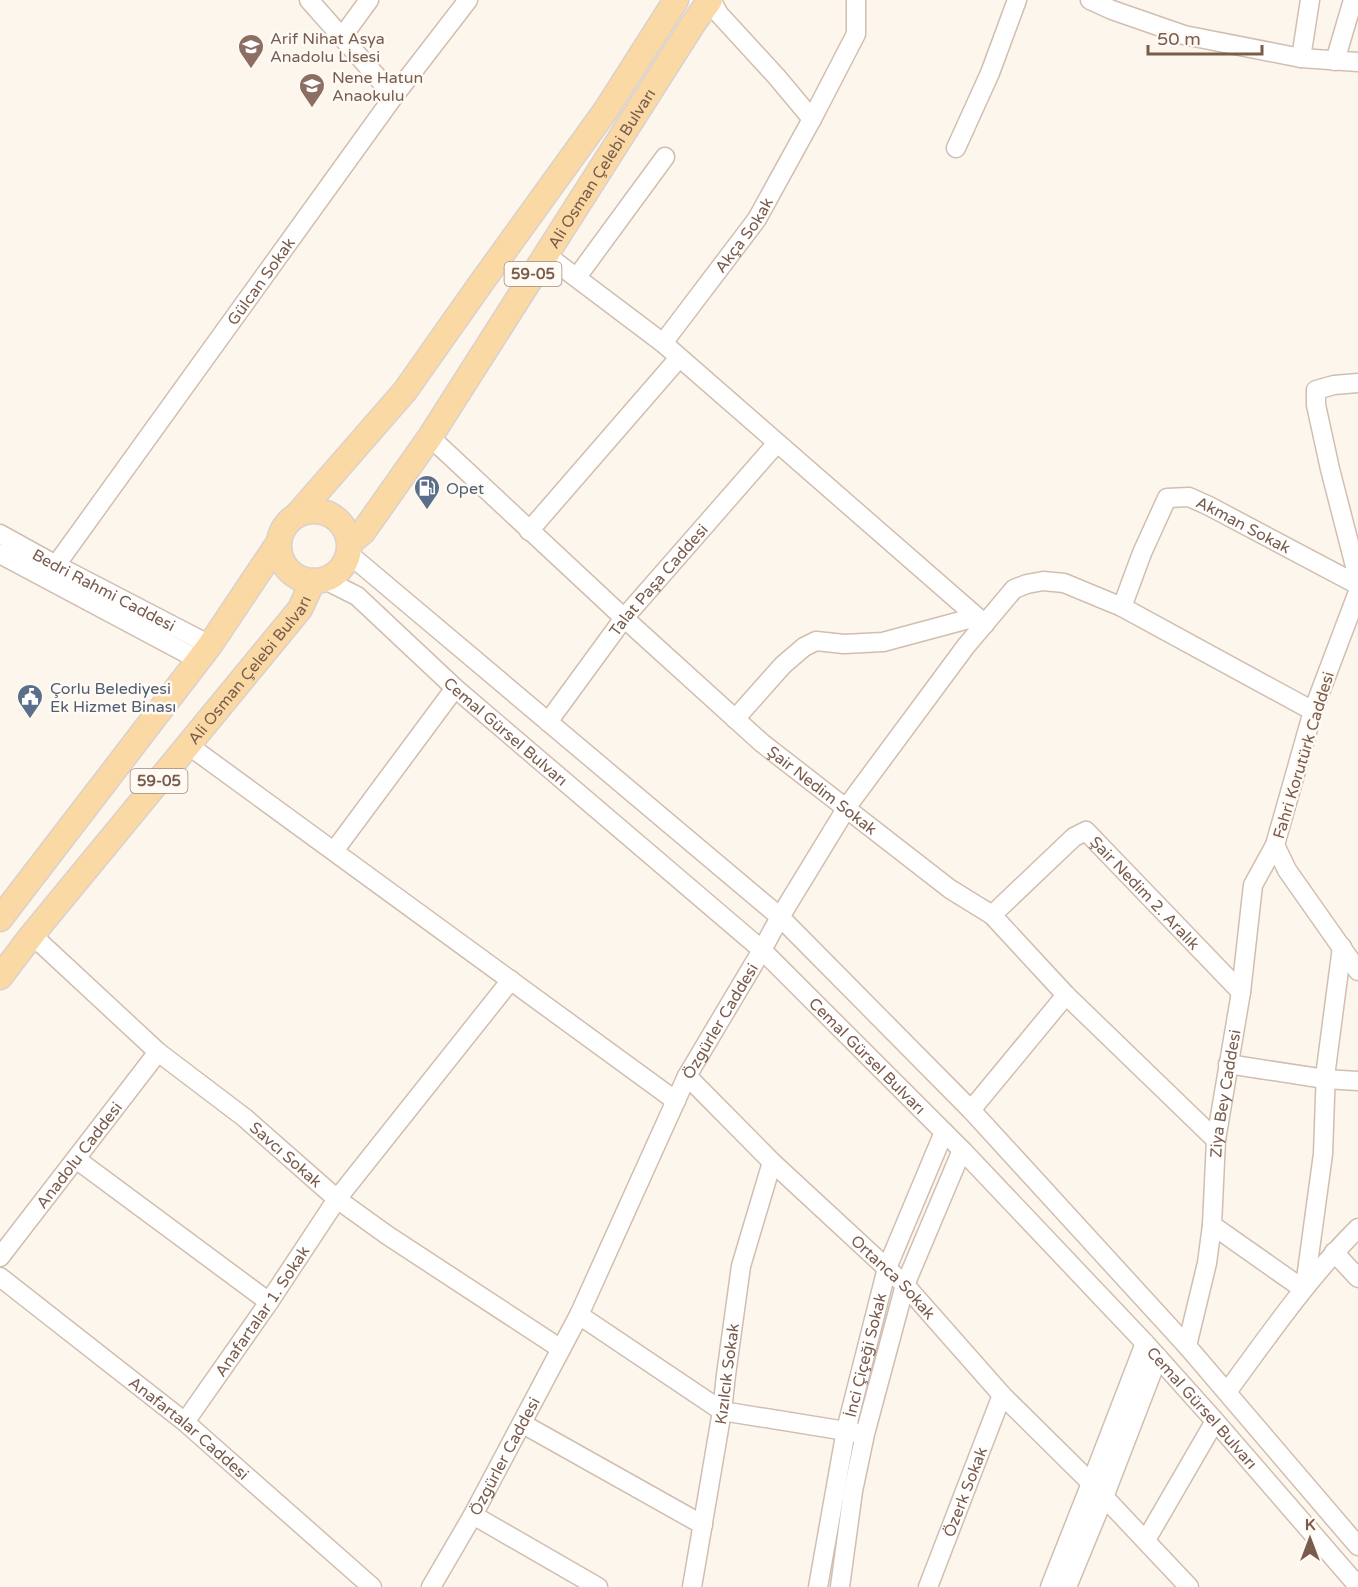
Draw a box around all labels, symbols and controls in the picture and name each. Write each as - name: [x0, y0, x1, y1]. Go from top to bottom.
- scale bar: [1148, 18, 1262, 56]
- text: 50 m: [1157, 28, 1201, 50]
- place label: Arif Nihat Asya Anadolu Lİsesi: [270, 29, 385, 67]
- school or university icon: Arif Nihat Asya Anadolu Lİsesi: [236, 32, 266, 70]
- place label: Nene Hatun Anaokulu: [332, 68, 423, 106]
- school or university icon: Nene Hatun Anaokulu: [297, 71, 327, 109]
- street label: Ali Osman Çelebi Bulvarı: [544, 85, 660, 252]
- street label: Akça Sokak: [711, 194, 778, 277]
- street label: Gülcan Sokak: [223, 234, 300, 329]
- road number: 59-05: [504, 262, 562, 286]
- fuel station icon: Opet: [412, 473, 442, 511]
- place label: Opet: [446, 479, 484, 499]
- street label: Akman Sokak: [1193, 492, 1294, 559]
- street label: Talat Paşa Caddesi: [605, 520, 713, 640]
- street label: Bedri Rahmi Caddesi: [29, 545, 178, 636]
- street label: Ali Osman Çelebi Bulvarı: [184, 592, 316, 749]
- street label: Fahri Korutürk Caddesi: [1269, 669, 1339, 841]
- street label: Cemal Gürsel Bulvarı: [439, 673, 571, 791]
- place label: Çorlu Belediyesi Ek Hizmet Binası: [50, 679, 176, 717]
- public building icon: Çorlu Belediyesi Ek Hizmet Binası: [15, 682, 45, 720]
- street label: Şair Nedim Sokak: [763, 742, 881, 840]
- road number: 59-05: [130, 769, 188, 793]
- street label: Şair Nedim 2. Aralık: [1085, 832, 1204, 954]
- street label: Özgürler Caddesi: [678, 960, 763, 1083]
- street label: Cemal Gürsel Bulvarı: [804, 994, 929, 1119]
- street label: Ziya Bey Caddesi: [1206, 1028, 1246, 1158]
- street label: Anadolu Caddesi: [32, 1098, 127, 1213]
- street label: Savcı Sokak: [245, 1118, 326, 1192]
- street label: Ortanca Sokak: [846, 1231, 939, 1324]
- street label: Anafartalar 1. Sokak: [211, 1242, 314, 1381]
- street label: İnci Çiçeği Sokak: [841, 1291, 891, 1419]
- street label: Kızılcık Sokak: [711, 1322, 744, 1426]
- street label: Cemal Gürsel Bulvarı: [1142, 1343, 1261, 1474]
- street label: Anafartalar Caddesi: [124, 1373, 253, 1485]
- street label: Özgürler Caddesi: [465, 1394, 545, 1519]
- street label: Özerk Sokak: [939, 1444, 992, 1540]
- north arrow: [1280, 1509, 1340, 1569]
- text: K: [1305, 1515, 1316, 1535]

